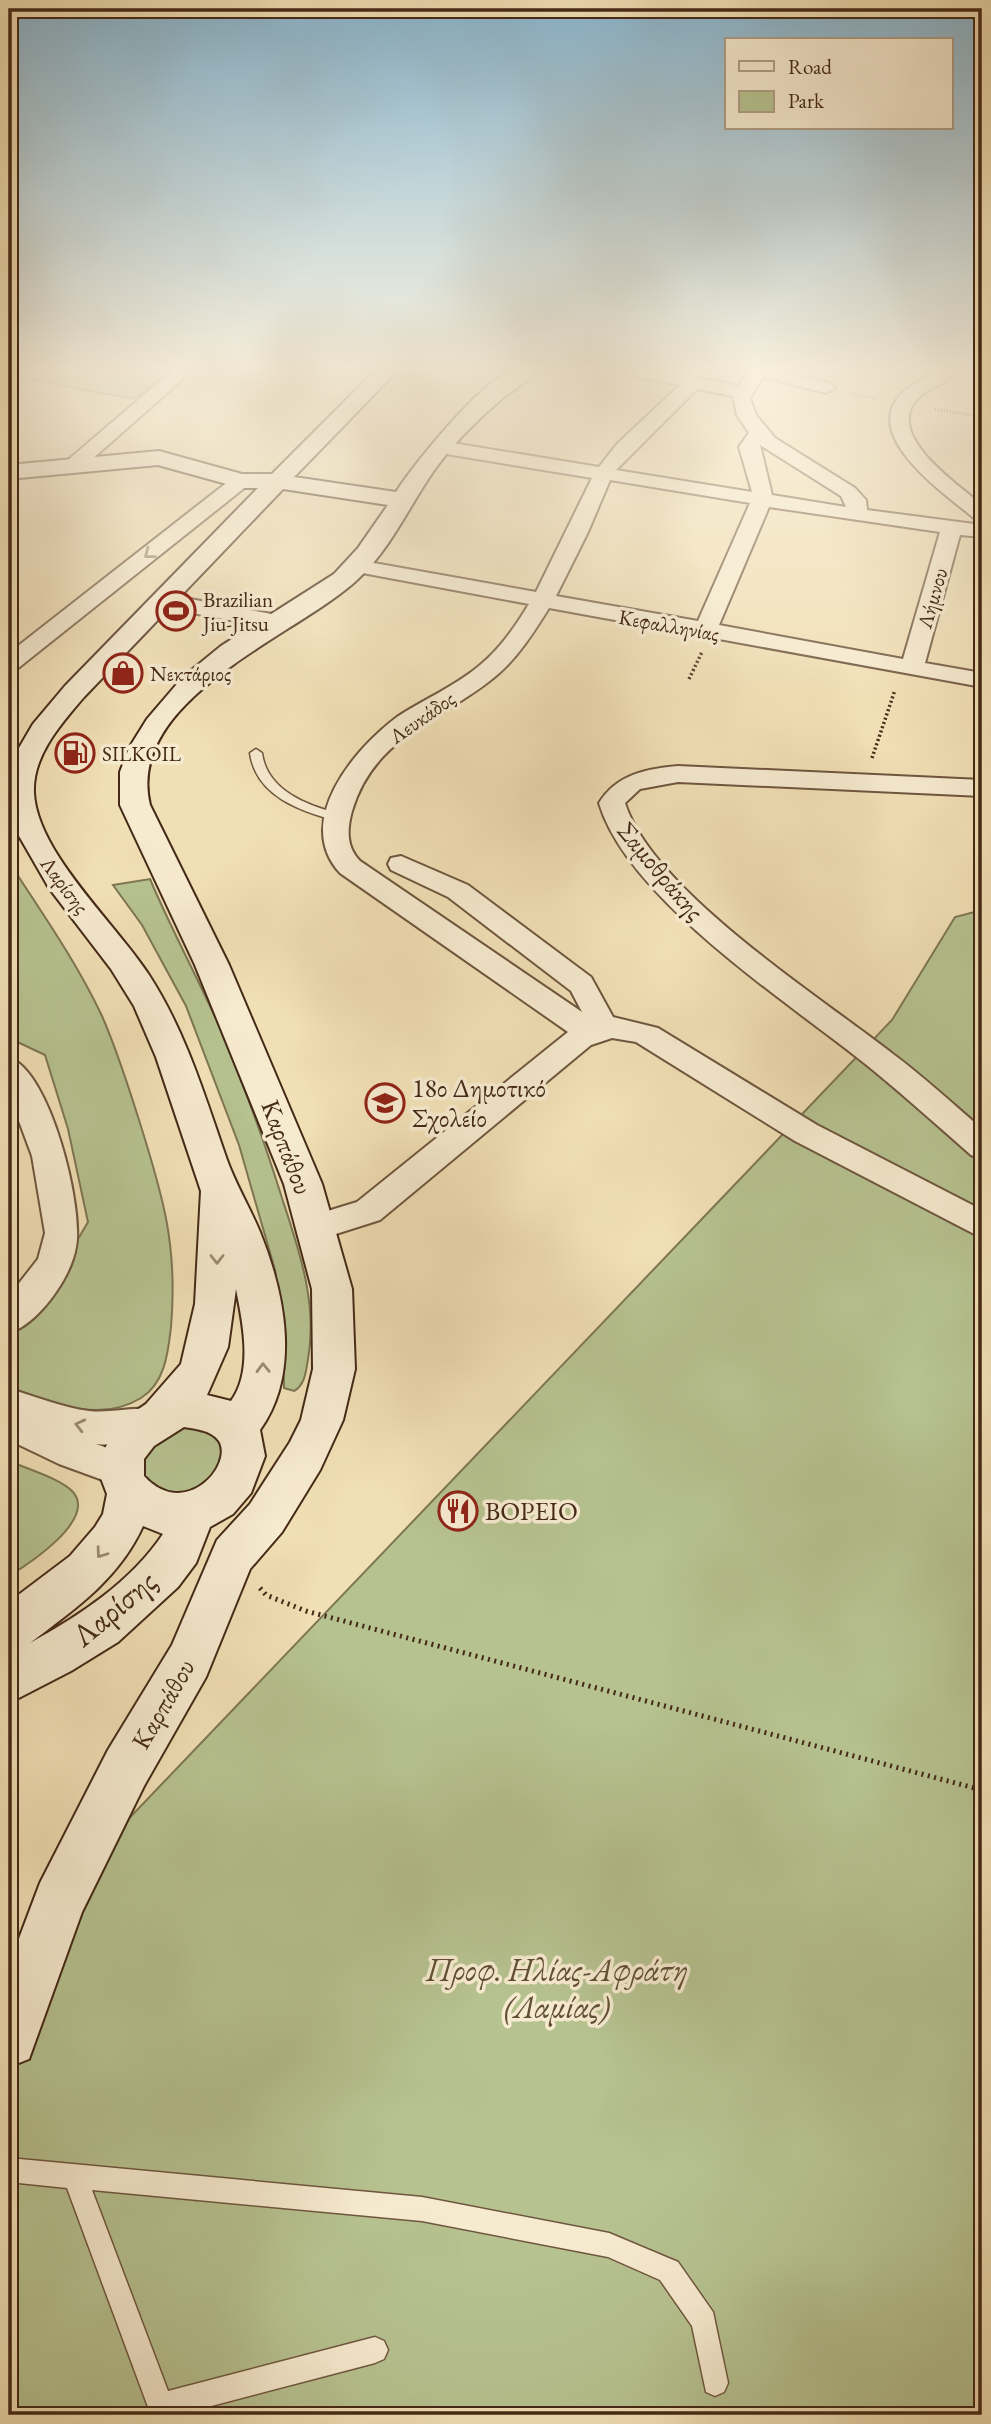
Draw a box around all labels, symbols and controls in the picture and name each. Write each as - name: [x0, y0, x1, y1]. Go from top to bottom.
- legend: [725, 38, 953, 130]
- text: Road: [788, 53, 832, 80]
- text: Park: [788, 87, 825, 114]
- one-way arrow: [144, 546, 157, 559]
- street label: Λήμνου: [910, 565, 953, 632]
- place label: Brazilian Jiu-Jitsu: [201, 586, 273, 637]
- sports icon: Brazilian Jiu-Jitsu: [155, 590, 197, 632]
- street label: Κεφαλληνίας: [617, 603, 721, 647]
- shop icon: Νεκτάριος: [102, 652, 144, 694]
- place label: Νεκτάριος: [150, 660, 231, 687]
- street label: Λευκάδος: [383, 685, 460, 750]
- fuel station icon: SILKOIL: [54, 732, 96, 774]
- place label: SILKOIL: [102, 740, 182, 767]
- street label: Σαμοθράκης: [610, 815, 712, 927]
- street label: Λαρίσης: [34, 850, 95, 919]
- place label: 18ο Δημοτικό Σχολείο: [412, 1071, 546, 1135]
- school or university icon: 18ο Δημοτικό Σχολείο: [364, 1082, 406, 1124]
- street label: Καρπάθου: [253, 1095, 321, 1199]
- one-way arrow: [209, 1254, 225, 1264]
- one-way arrow: [255, 1362, 270, 1373]
- one-way arrow: [74, 1419, 86, 1433]
- restaurant icon: ΒΟΡΕΙΟ: [437, 1490, 479, 1532]
- place label: ΒΟΡΕΙΟ: [485, 1494, 578, 1528]
- one-way arrow: [97, 1545, 109, 1558]
- street label: Λαρίσης: [62, 1560, 165, 1657]
- street label: Καρπάθου: [124, 1653, 202, 1755]
- park label: Προφ. Ηλίας-Αφράτη (Λαμίας): [425, 1949, 688, 2028]

